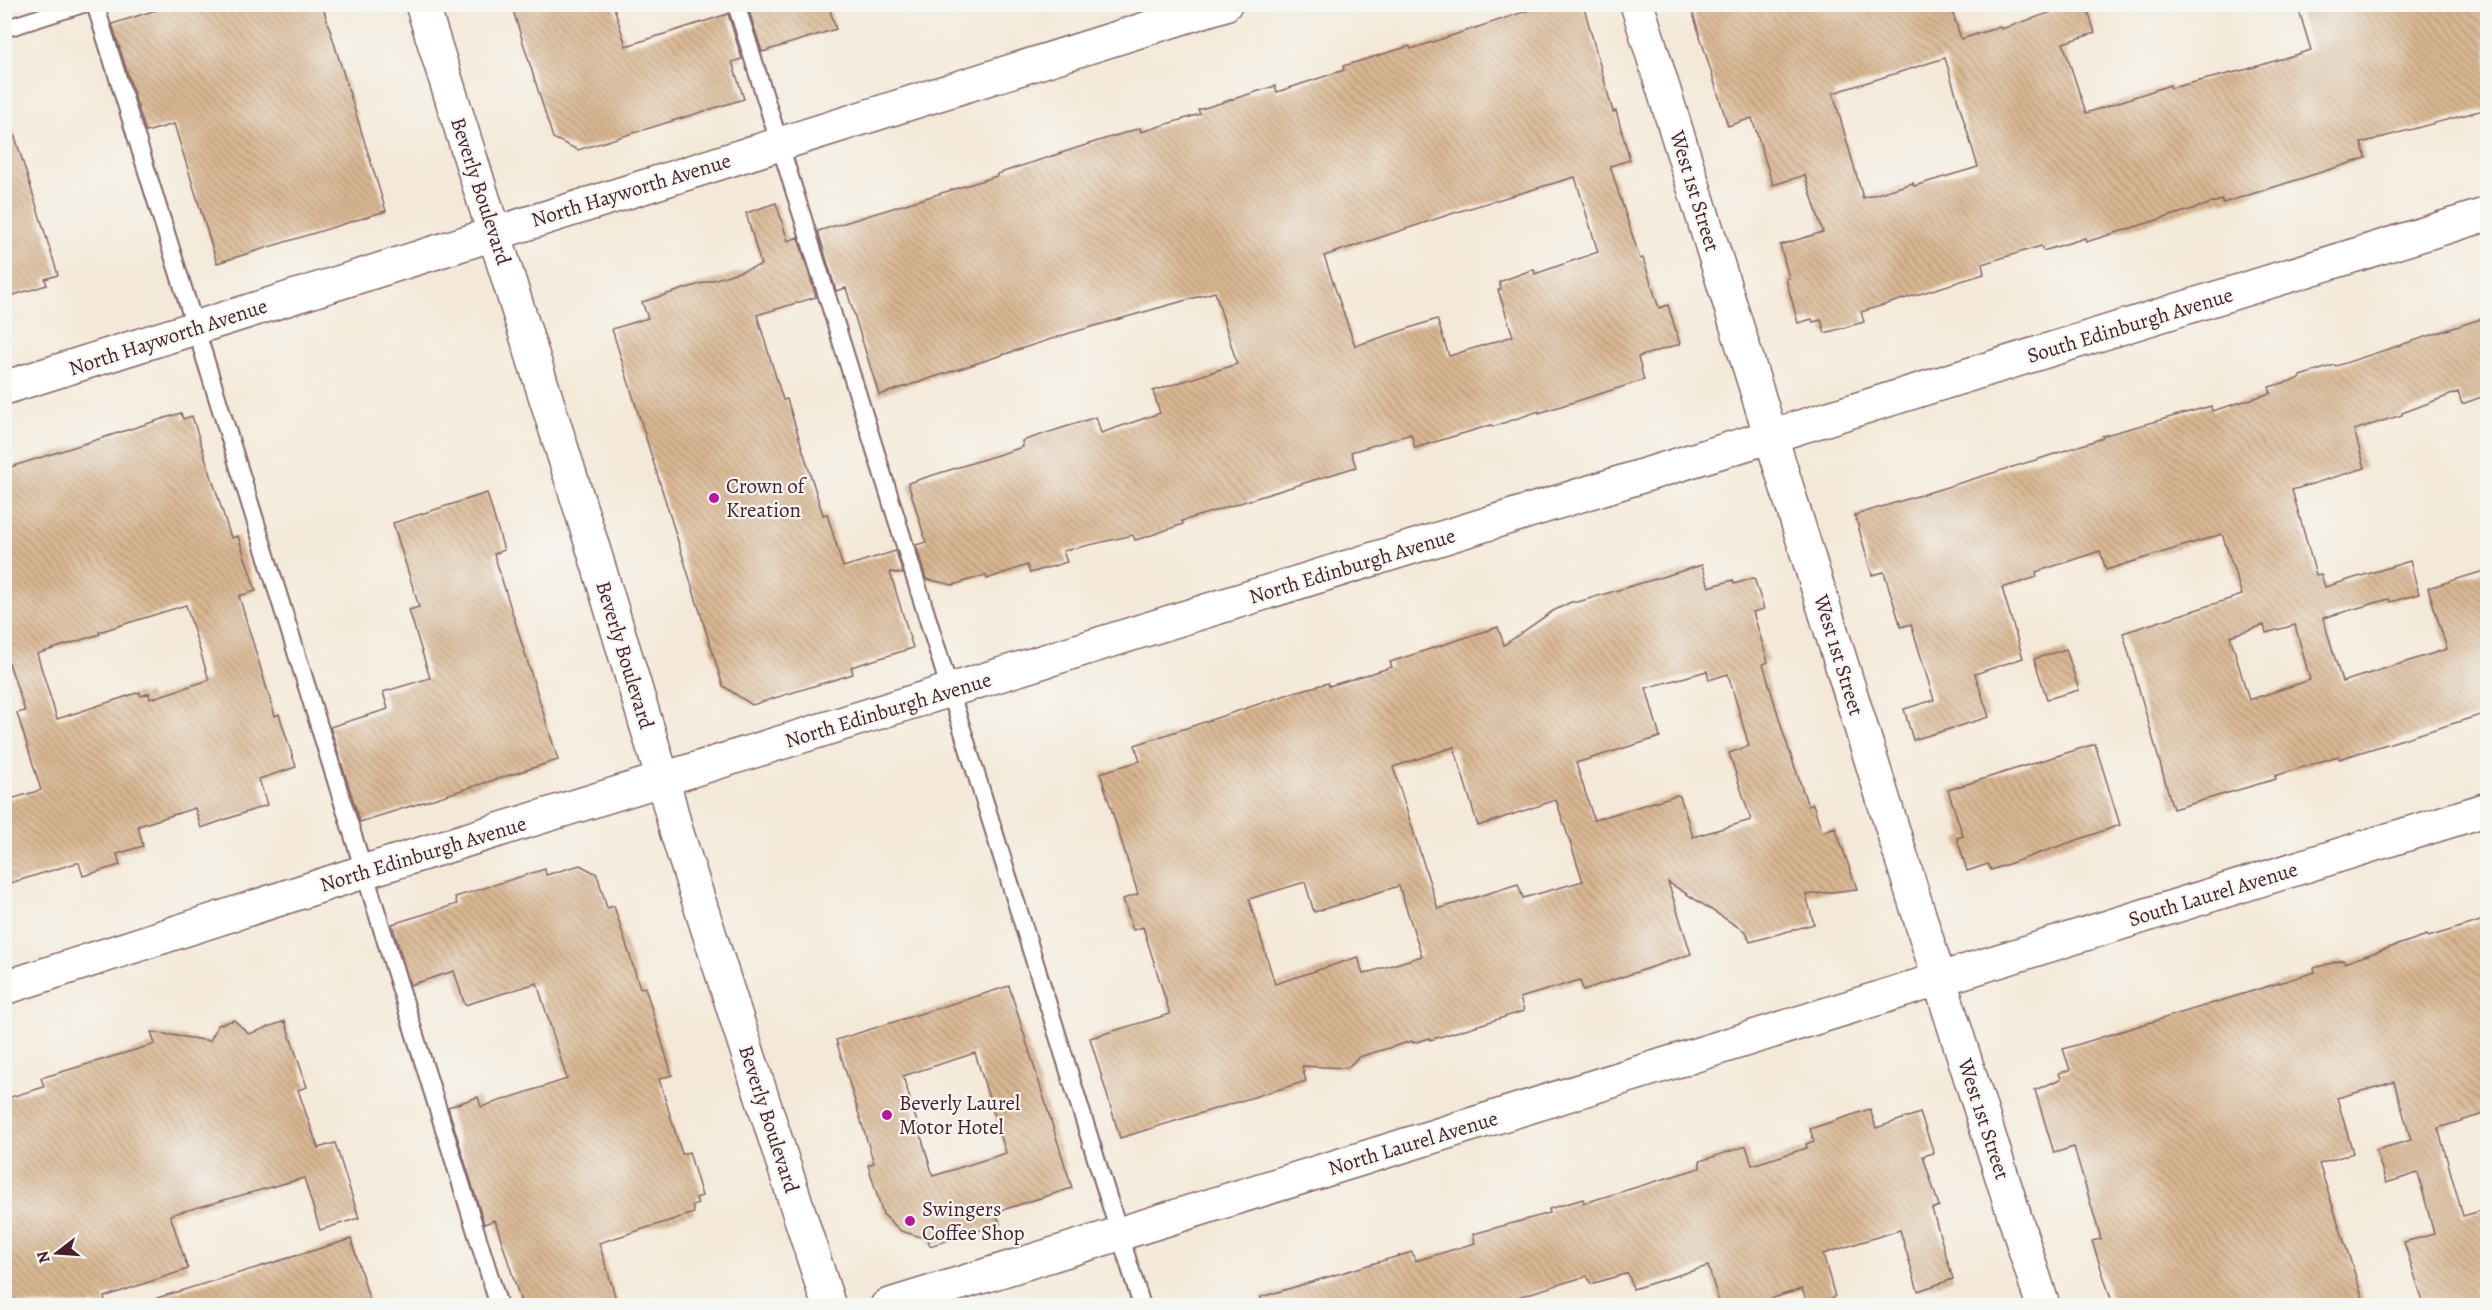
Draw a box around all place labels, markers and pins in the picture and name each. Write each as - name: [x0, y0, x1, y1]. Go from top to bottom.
- place label: Crown of Kreation: [726, 472, 808, 524]
- marker: Crown of Kreation: [707, 491, 721, 505]
- place label: Beverly Laurel Motor Hotel: [899, 1089, 1020, 1141]
- marker: Beverly Laurel Motor Hotel: [880, 1108, 894, 1122]
- place label: Swingers Coffee Shop: [922, 1195, 1025, 1247]
- marker: Swingers Coffee Shop: [903, 1214, 917, 1228]

